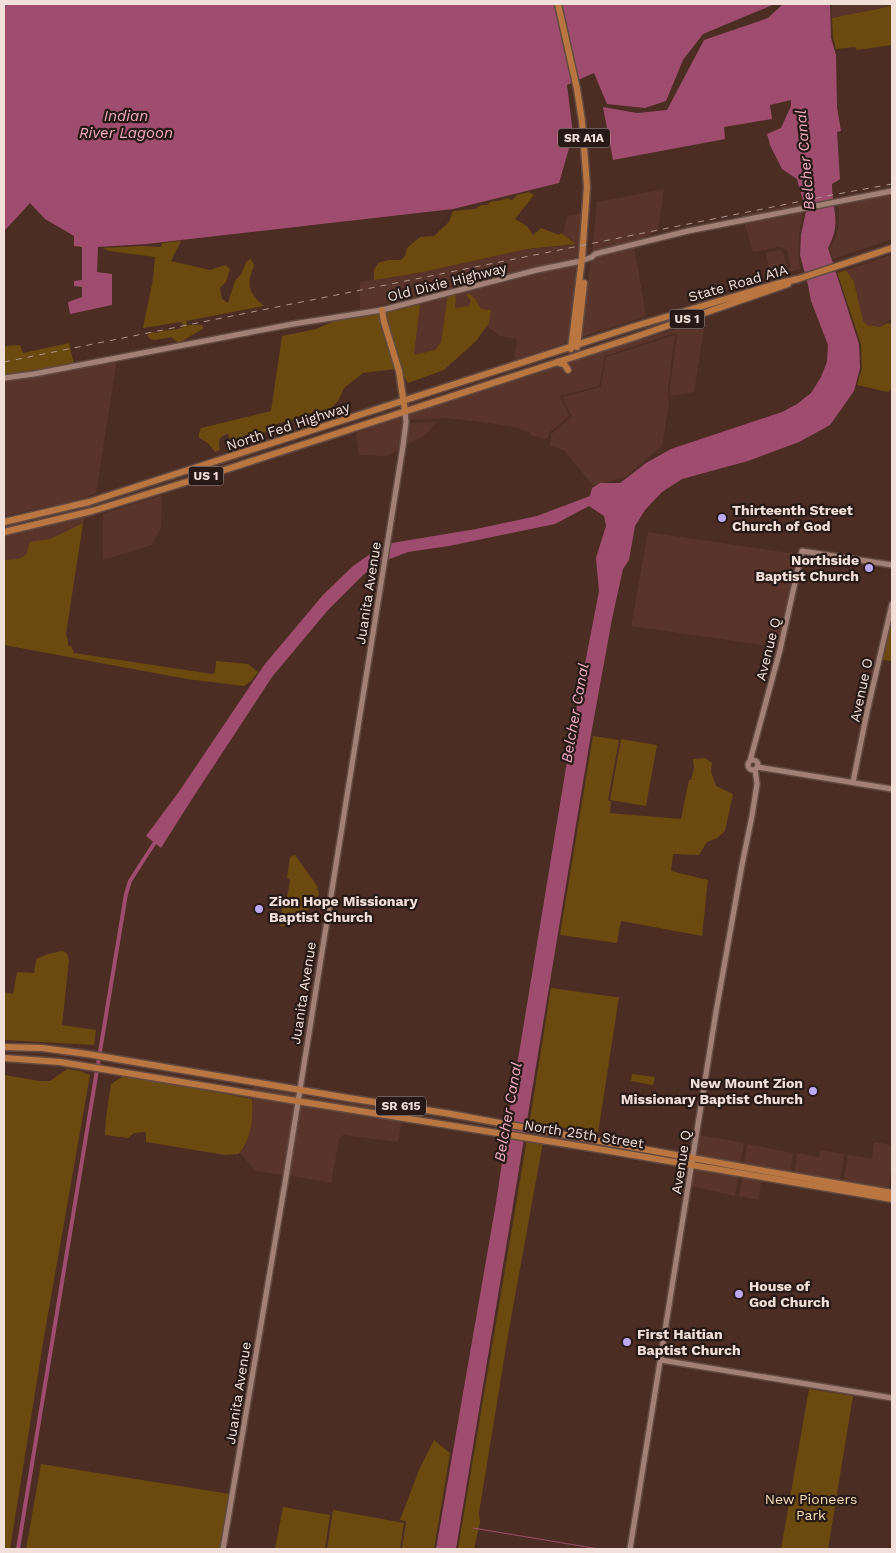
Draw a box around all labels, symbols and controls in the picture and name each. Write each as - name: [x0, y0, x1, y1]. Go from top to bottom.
- water label: Indian River Lagoon: [79, 107, 173, 142]
- water label: Belcher Canal: [792, 109, 818, 211]
- road number: SR A1A: [558, 128, 610, 148]
- street label: Old Dixie Highway: [386, 259, 509, 305]
- street label: State Road A1A: [686, 261, 790, 305]
- road number: US 1: [670, 310, 704, 328]
- street label: North Fed Highway: [224, 398, 352, 454]
- road number: US 1: [188, 466, 224, 486]
- place label: Thirteenth Street Church of God: [732, 502, 853, 534]
- marker: Thirteenth Street Church of God: [716, 512, 728, 524]
- street label: Juanita Avenue: [352, 540, 384, 646]
- place label: Northside Baptist Church: [755, 552, 859, 584]
- marker: Northside Baptist Church: [863, 562, 875, 574]
- street label: Avenue Q: [752, 616, 784, 682]
- street label: Avenue O: [846, 657, 876, 723]
- water label: Belcher Canal: [557, 661, 593, 764]
- place label: Zion Hope Missionary Baptist Church: [269, 893, 418, 925]
- marker: Zion Hope Missionary Baptist Church: [253, 903, 265, 915]
- street label: Juanita Avenue: [287, 940, 319, 1046]
- water label: Belcher Canal: [490, 1060, 526, 1163]
- place label: New Mount Zion Missionary Baptist Church: [621, 1075, 803, 1107]
- marker: New Mount Zion Missionary Baptist Church: [807, 1085, 819, 1097]
- road number: SR 615: [376, 1096, 426, 1116]
- street label: North 25th Street: [523, 1117, 645, 1151]
- street label: Avenue Q: [668, 1129, 694, 1195]
- place label: House of God Church: [749, 1278, 830, 1310]
- marker: House of God Church: [733, 1288, 745, 1300]
- place label: First Haitian Baptist Church: [637, 1326, 741, 1358]
- marker: First Haitian Baptist Church: [621, 1336, 633, 1348]
- street label: Juanita Avenue: [222, 1340, 254, 1446]
- park label: New Pioneers Park: [765, 1491, 857, 1523]

